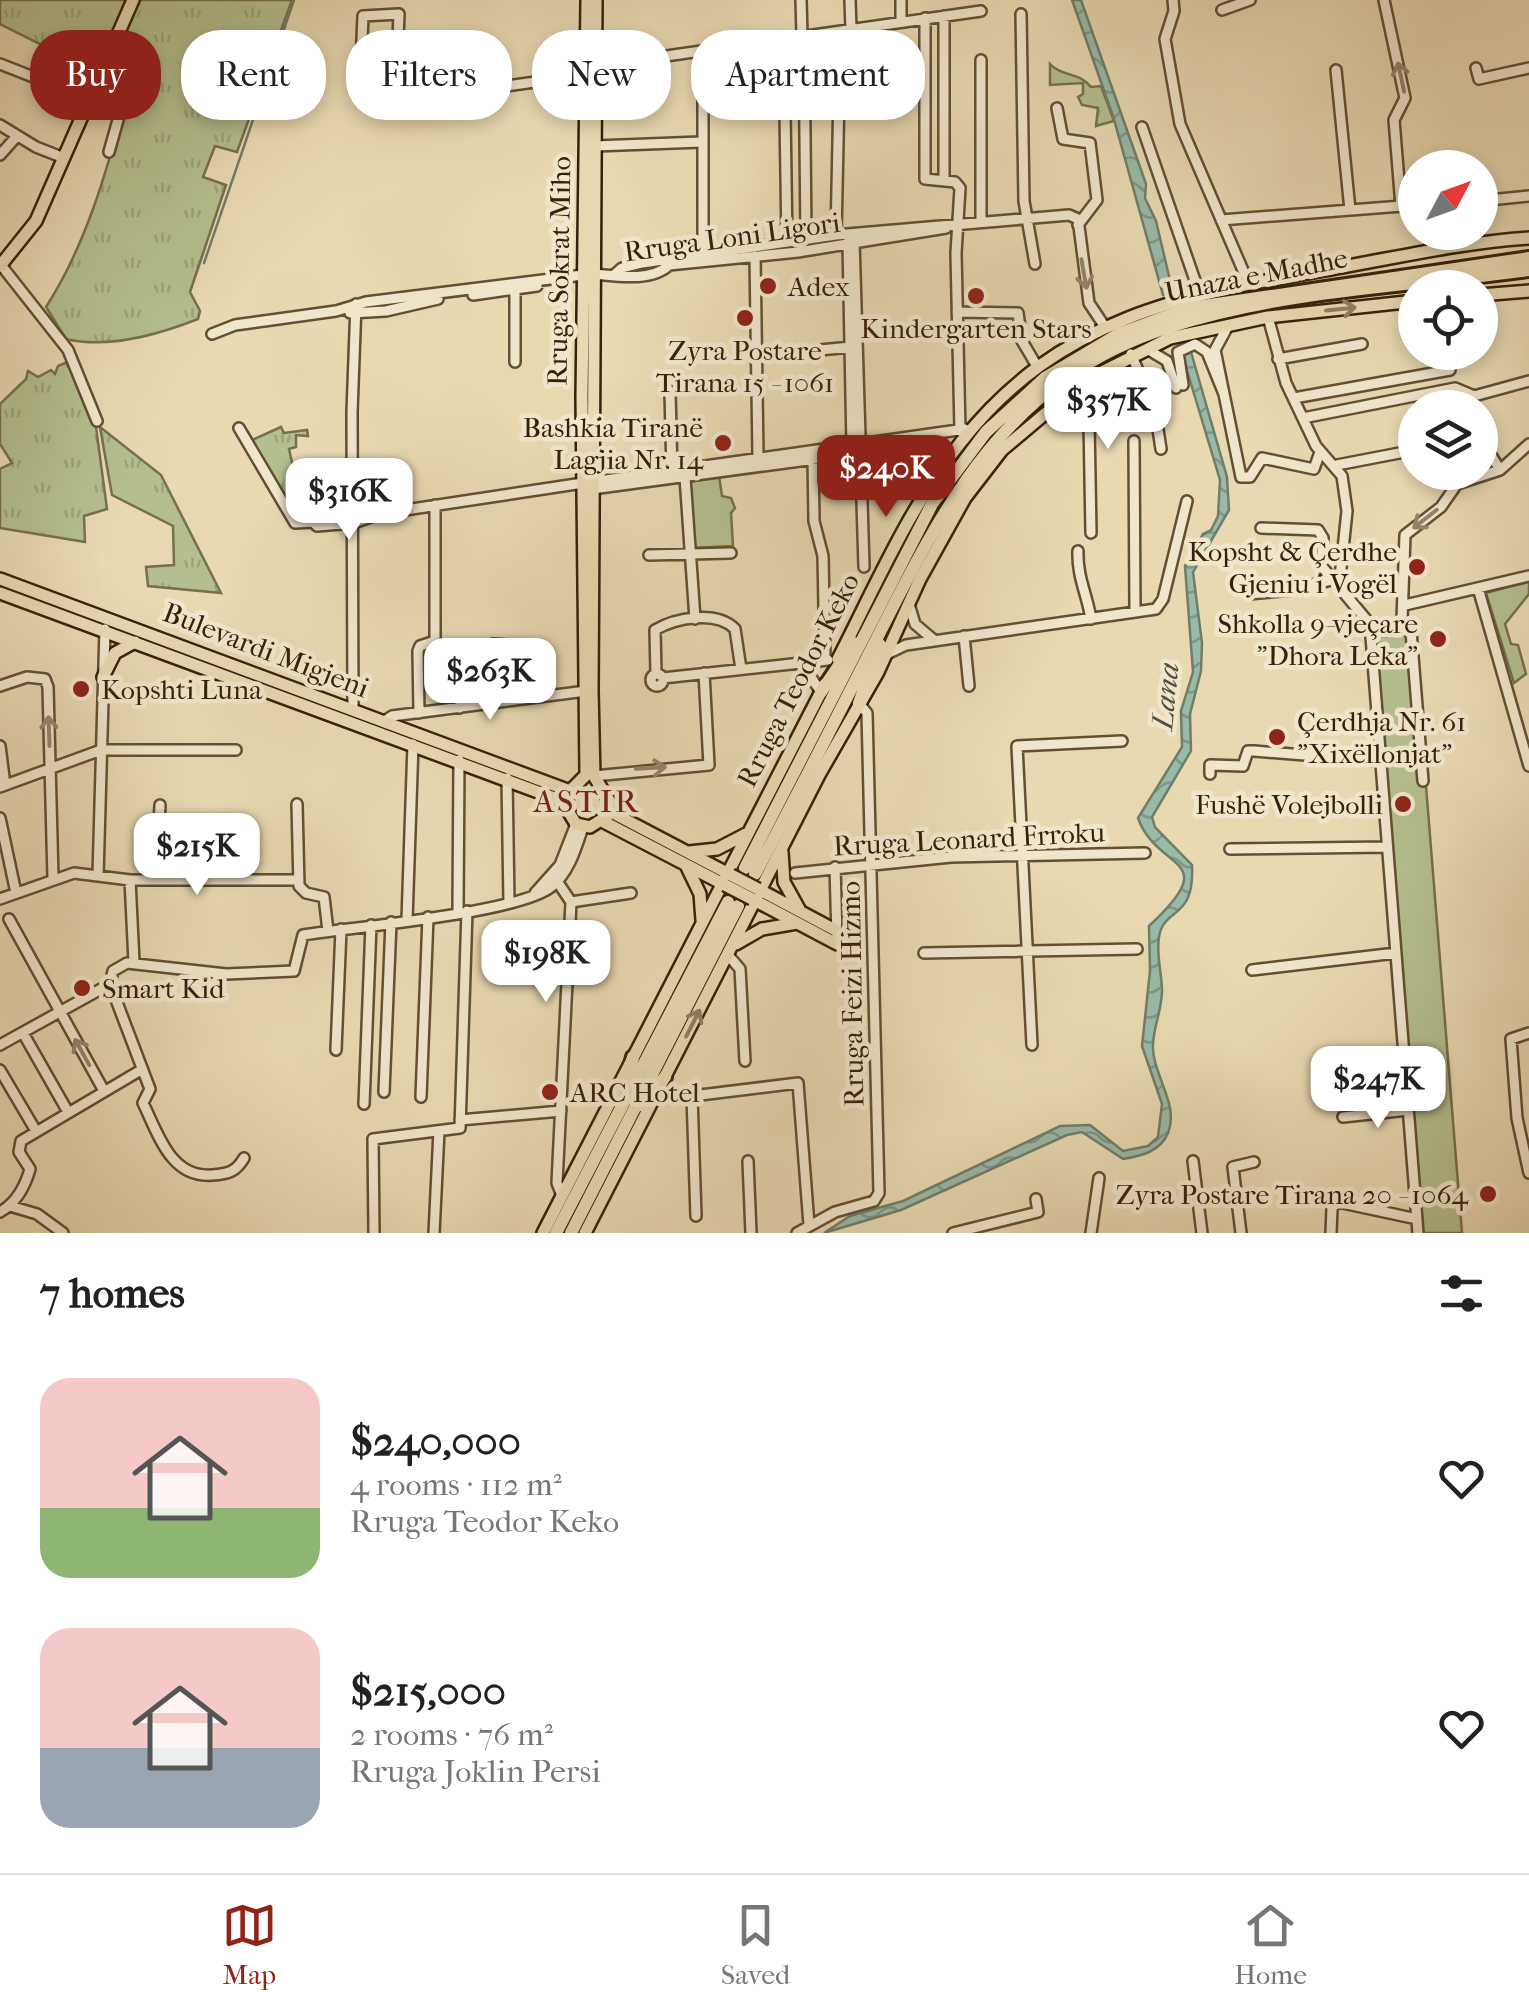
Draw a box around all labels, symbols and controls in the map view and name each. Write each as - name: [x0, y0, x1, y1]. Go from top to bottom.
- chip: Buy: [30, 30, 161, 120]
- chip: Rent: [181, 30, 326, 120]
- chip: Filters: [346, 30, 512, 120]
- chip: New: [532, 30, 671, 120]
- chip: Apartment: [691, 30, 925, 120]
- one-way arrow: [1391, 62, 1409, 94]
- north arrow: [1398, 150, 1498, 250]
- map controls: [1398, 150, 1498, 490]
- street label: Rruga Sokrat Miho: [540, 156, 578, 386]
- street label: Rruga Loni Ligori: [622, 206, 842, 268]
- street label: Unaza e Madhe: [1162, 241, 1350, 309]
- one-way arrow: [1075, 257, 1094, 289]
- place label: Adex: [787, 270, 850, 303]
- button: locate: [1398, 270, 1498, 370]
- marker: Adex: [757, 275, 779, 297]
- marker: Kindergarten Stars: [965, 285, 987, 307]
- one-way arrow: [1325, 299, 1357, 318]
- marker: Zyra Postare Tirana 15 - 1061: [734, 307, 756, 329]
- place label: Kindergarten Stars: [860, 312, 1092, 345]
- place label: Zyra Postare Tirana 15 - 1061: [656, 334, 834, 399]
- pin: $357K: [1038, 367, 1178, 452]
- text: $357K: [1066, 381, 1150, 418]
- button: layers: [1398, 390, 1498, 490]
- place label: Bashkia Tiranë Lagjia Nr. 14: [523, 411, 704, 476]
- marker: Bashkia Tiranë Lagjia Nr. 14: [712, 432, 734, 454]
- pin: $240K: [816, 435, 956, 520]
- text: $240K: [839, 449, 933, 486]
- pin: $316K: [279, 458, 419, 543]
- text: $316K: [308, 472, 390, 509]
- one-way arrow: [1412, 508, 1439, 529]
- place label: Kopsht & Çerdhe Gjeniu i Vogël: [1188, 535, 1397, 600]
- marker: Kopsht & Çerdhe Gjeniu i Vogël: [1406, 556, 1428, 578]
- street label: Rruga Teodor Keko: [730, 568, 866, 792]
- street label: Bulevardi Migjeni: [158, 596, 374, 704]
- place label: Shkolla 9-vjeçare "Dhora Leka": [1218, 607, 1418, 672]
- marker: Shkolla 9-vjeçare "Dhora Leka": [1427, 628, 1449, 650]
- pin: $263K: [420, 638, 560, 723]
- text: $263K: [446, 652, 534, 689]
- water label: Lana: [1145, 661, 1187, 733]
- place label: Kopshti Luna: [101, 673, 263, 706]
- marker: Kopshti Luna: [70, 678, 92, 700]
- place label: Çerdhja Nr. 61 "Xixëllonjat": [1297, 705, 1466, 770]
- one-way arrow: [39, 716, 58, 748]
- marker: Çerdhja Nr. 61 "Xixëllonjat": [1266, 726, 1288, 748]
- one-way arrow: [635, 758, 667, 777]
- district label: ASTIR: [531, 783, 641, 820]
- place label: Fushë Volejbolli: [1195, 788, 1383, 821]
- marker: Fushë Volejbolli: [1392, 793, 1414, 815]
- pin: $215K: [127, 813, 267, 898]
- street label: Rruga Leonard Frroku: [832, 815, 1106, 863]
- text: $215K: [156, 827, 238, 864]
- street label: Rruga Feizi Hizmo: [834, 881, 870, 1107]
- pin: $198K: [476, 920, 616, 1005]
- text: $198K: [503, 934, 589, 971]
- place label: Smart Kid: [102, 972, 225, 1005]
- marker: Smart Kid: [71, 977, 93, 999]
- one-way arrow: [684, 1008, 703, 1038]
- one-way arrow: [72, 1037, 92, 1067]
- pin: $247K: [1308, 1046, 1448, 1131]
- text: $247K: [1333, 1060, 1423, 1097]
- place label: ARC Hotel: [569, 1076, 700, 1109]
- marker: ARC Hotel: [539, 1081, 561, 1103]
- place label: Zyra Postare Tirana 20 - 1064: [1116, 1178, 1469, 1211]
- marker: Zyra Postare Tirana 20 - 1064: [1477, 1183, 1499, 1205]
- icon: filters: [1434, 1266, 1489, 1321]
- text: 7 homes: [40, 1269, 185, 1318]
- text: $240,000: [350, 1417, 521, 1466]
- icon: home: [120, 1418, 240, 1538]
- icon: heart: [1434, 1451, 1489, 1506]
- text: 4 rooms · 112 m²: [350, 1466, 562, 1503]
- text: Rruga Teodor Keko: [350, 1503, 619, 1540]
- text: $215,000: [350, 1667, 506, 1716]
- icon: home: [120, 1668, 240, 1788]
- icon: heart: [1434, 1701, 1489, 1756]
- text: 2 rooms · 76 m²: [350, 1716, 553, 1753]
- text: Rruga Joklin Persi: [350, 1753, 601, 1790]
- tab: Map: [222, 1898, 277, 1991]
- tab: Saved: [721, 1898, 790, 1991]
- tab: Home: [1234, 1898, 1307, 1991]

